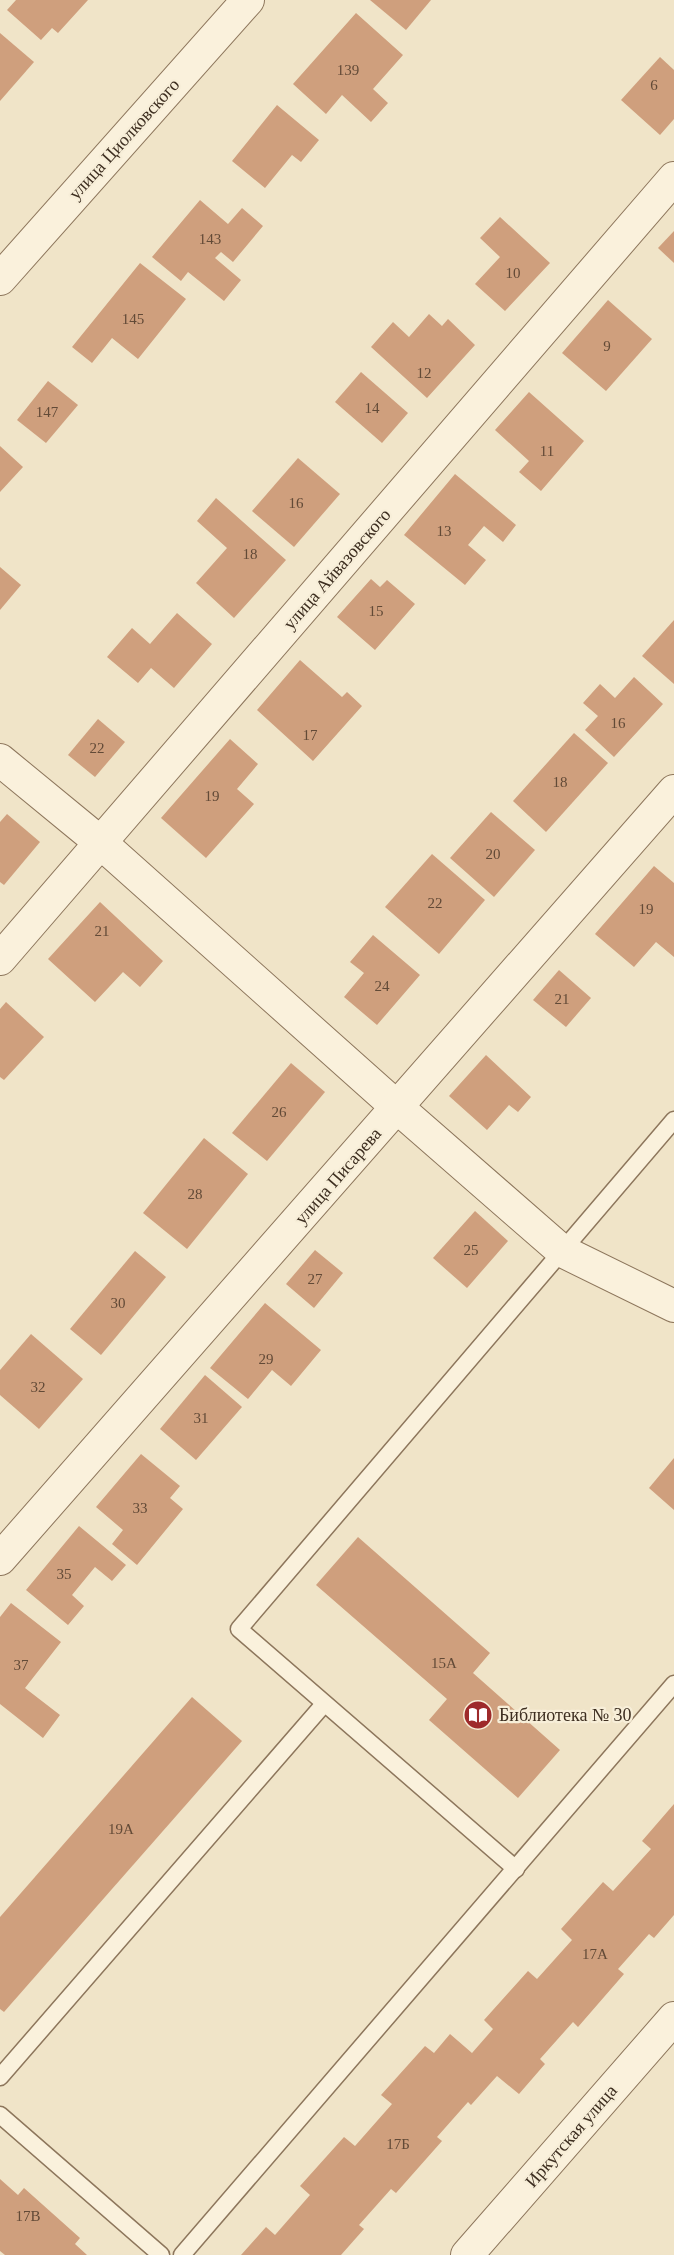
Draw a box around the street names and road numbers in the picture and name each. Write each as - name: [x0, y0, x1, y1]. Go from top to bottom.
- street label: улица Циолковского: [65, 75, 183, 203]
- street label: улица Айвазовского: [279, 505, 395, 633]
- street label: улица Писарева: [291, 1124, 385, 1228]
- street label: Иркутская улица: [521, 2081, 621, 2191]

